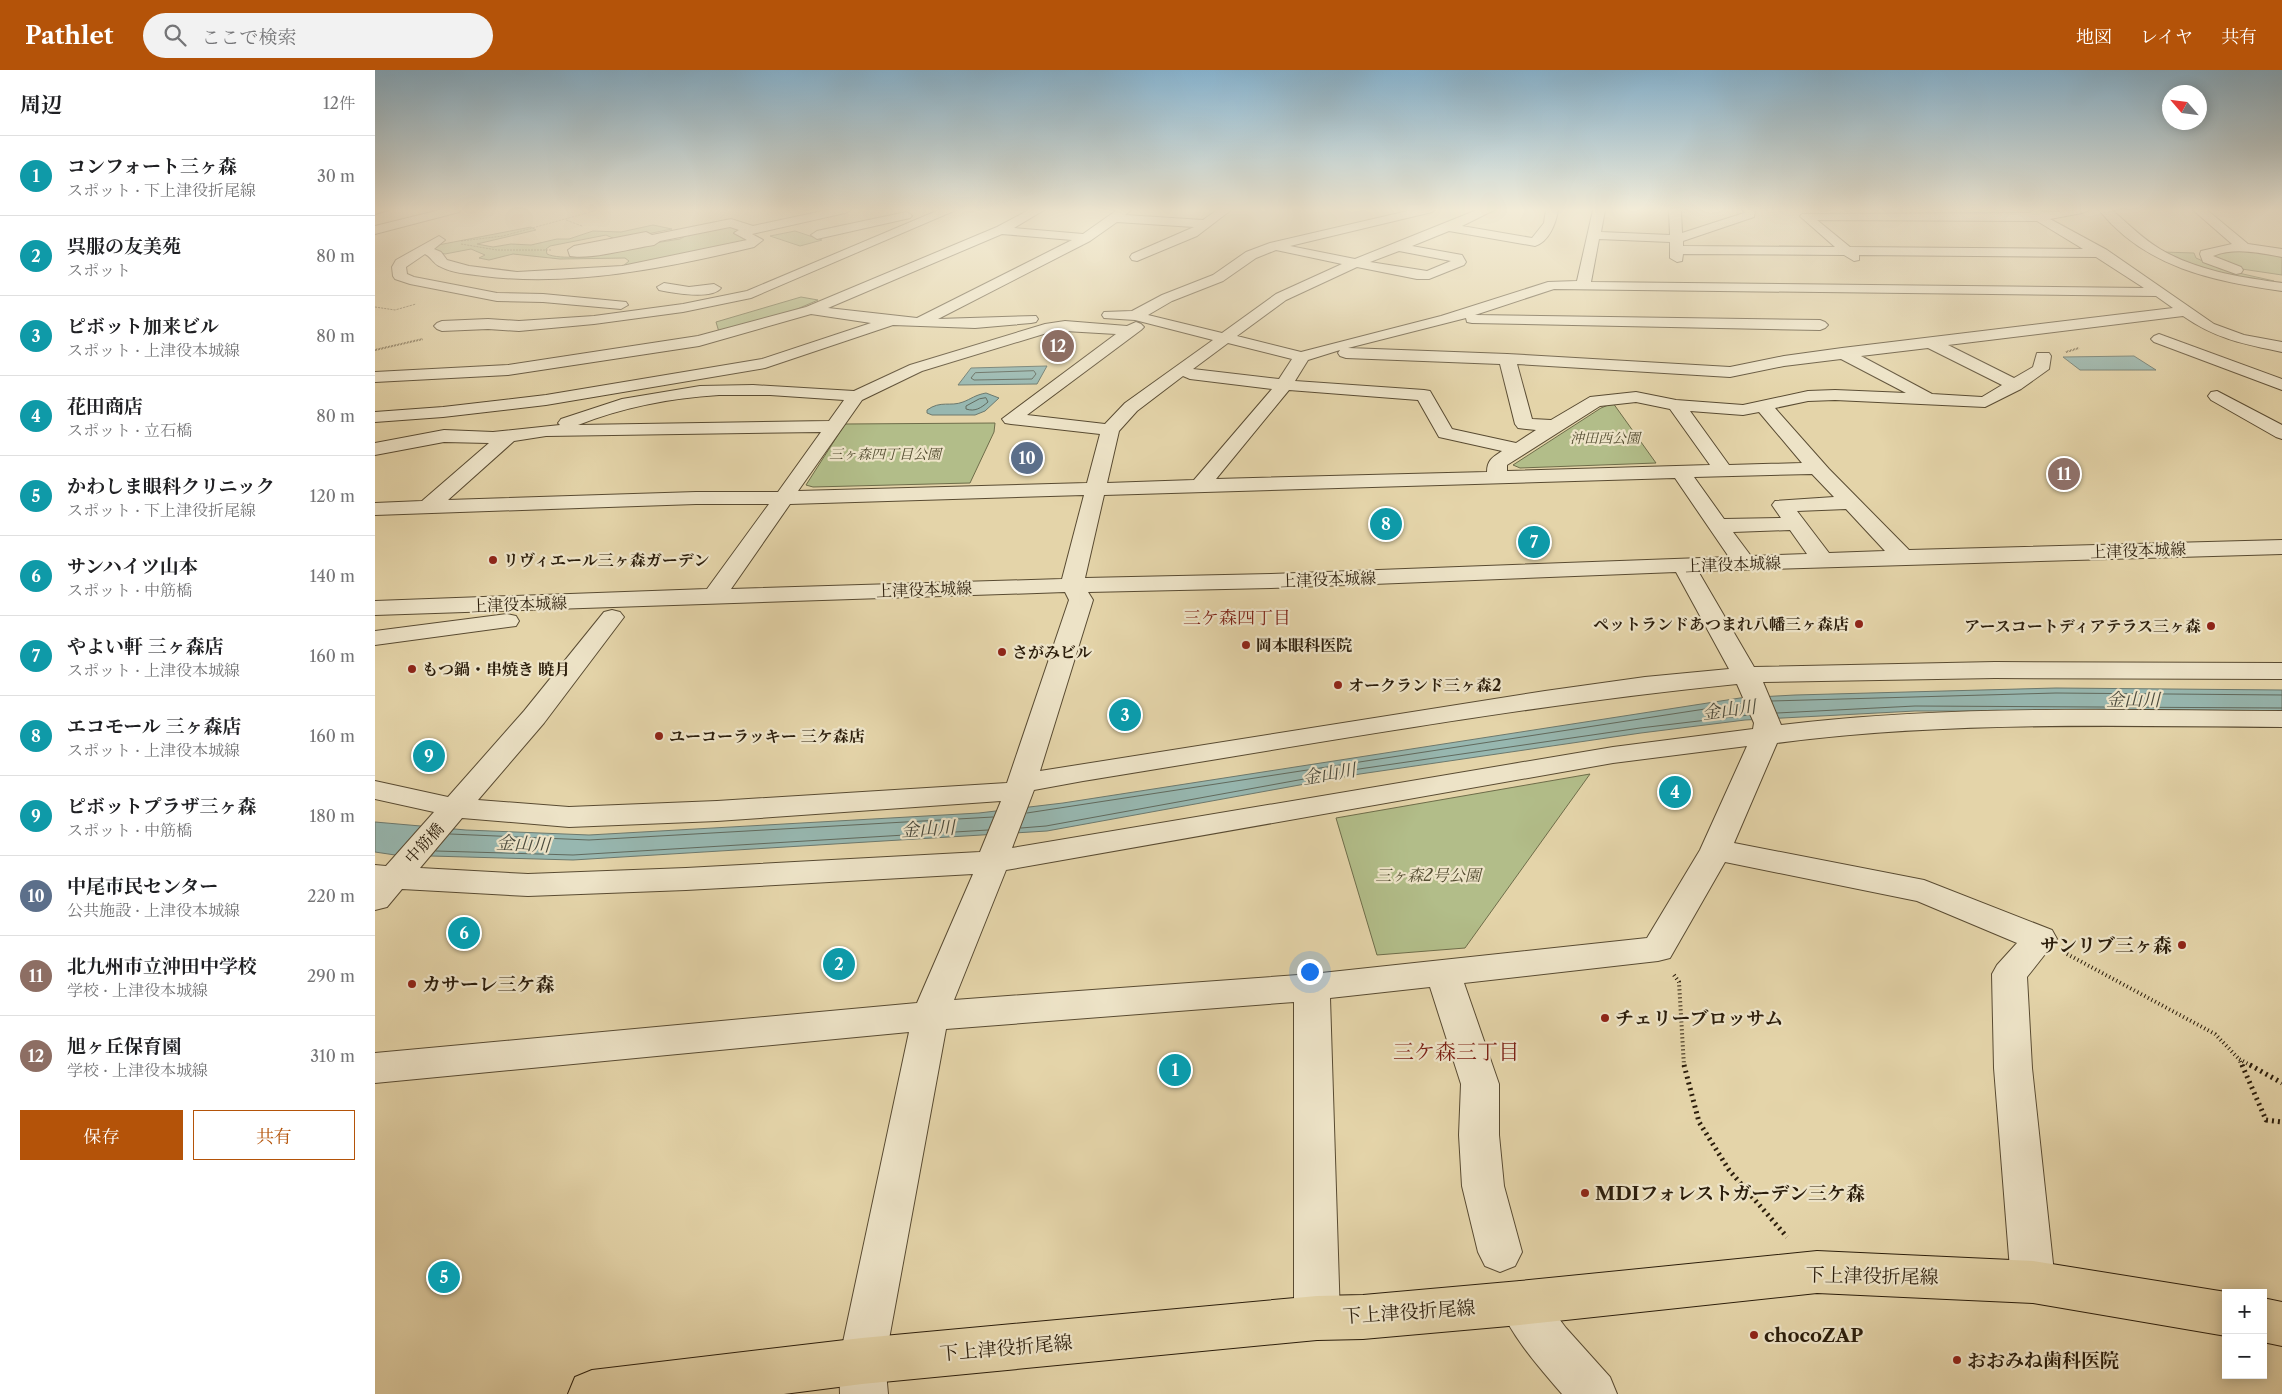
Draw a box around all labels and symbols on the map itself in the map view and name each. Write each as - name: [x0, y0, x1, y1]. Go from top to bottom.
- north arrow: [2162, 85, 2207, 130]
- pin: 12: [1042, 327, 1074, 365]
- park label: 沖田西公園: [1570, 429, 1642, 447]
- pin: 10: [1011, 439, 1043, 477]
- park label: 三ヶ森四丁目公園: [829, 445, 943, 463]
- pin: 11: [2048, 455, 2080, 493]
- pin: 8: [1370, 505, 1402, 543]
- pin: 7: [1518, 523, 1550, 561]
- street label: 上津役本城線: [2090, 538, 2186, 562]
- place label: リヴィエール三ヶ森ガーデン: [503, 550, 709, 570]
- street label: 上津役本城線: [1685, 552, 1781, 576]
- marker: リヴィエール三ヶ森ガーデン: [487, 554, 499, 566]
- street label: 上津役本城線: [1280, 567, 1376, 591]
- street label: 上津役本城線: [876, 577, 972, 601]
- street label: 上津役本城線: [471, 592, 567, 616]
- district label: 三ケ森四丁目: [1183, 607, 1291, 629]
- place label: ペットランドあつまれ八幡三ヶ森店: [1593, 614, 1849, 634]
- place label: アースコートディアテラス三ヶ森: [1964, 616, 2201, 636]
- marker: ペットランドあつまれ八幡三ヶ森店: [1853, 618, 1865, 630]
- marker: アースコートディアテラス三ヶ森: [2205, 620, 2217, 632]
- place label: 岡本眼科医院: [1256, 635, 1352, 655]
- marker: 岡本眼科医院: [1240, 639, 1252, 651]
- place label: さがみビル: [1012, 642, 1092, 662]
- marker: さがみビル: [996, 646, 1008, 658]
- place label: もつ鍋・串焼き 暁月: [422, 659, 570, 679]
- marker: もつ鍋・串焼き 暁月: [406, 663, 418, 675]
- place label: オークランド三ヶ森2: [1348, 675, 1501, 695]
- marker: オークランド三ヶ森2: [1332, 679, 1344, 691]
- water label: 金山川: [2106, 689, 2162, 711]
- pin: 3: [1109, 696, 1141, 734]
- water label: 金山川: [1701, 696, 1759, 724]
- place label: ユーコーラッキー 三ケ森店: [669, 726, 865, 746]
- marker: ユーコーラッキー 三ケ森店: [653, 730, 665, 742]
- pin: 9: [413, 737, 445, 775]
- water label: 金山川: [1301, 759, 1359, 789]
- pin: 4: [1659, 773, 1691, 811]
- water label: 金山川: [900, 816, 958, 841]
- street label: 中筋橋: [400, 819, 448, 867]
- water label: 金山川: [495, 832, 553, 857]
- park label: 三ヶ森2号公園: [1375, 865, 1484, 885]
- pin: 6: [448, 914, 480, 952]
- place label: サンリブ三ヶ森: [2040, 934, 2172, 957]
- marker: サンリブ三ヶ森: [2176, 939, 2188, 951]
- pin: 2: [823, 945, 855, 983]
- your location: [1297, 959, 1323, 985]
- place label: カサーレ三ケ森: [422, 973, 555, 996]
- marker: カサーレ三ケ森: [406, 978, 418, 990]
- place label: チェリーブロッサム: [1615, 1007, 1783, 1030]
- marker: チェリーブロッサム: [1599, 1012, 1611, 1024]
- district label: 三ケ森三丁目: [1393, 1039, 1519, 1064]
- pin: 1: [1159, 1051, 1191, 1089]
- place label: MDIフォレストガーデン三ケ森: [1595, 1182, 1865, 1205]
- marker: MDIフォレストガーデン三ケ森: [1579, 1187, 1591, 1199]
- pin: 5: [428, 1258, 460, 1296]
- street label: 下上津役折尾線: [1805, 1263, 1939, 1289]
- street label: 下上津役折尾線: [1342, 1296, 1476, 1328]
- place label: chocoZAP: [1764, 1324, 1863, 1347]
- marker: chocoZAP: [1748, 1329, 1760, 1341]
- street label: 下上津役折尾線: [939, 1331, 1073, 1365]
- place label: おおみね歯科医院: [1967, 1349, 2119, 1372]
- marker: おおみね歯科医院: [1951, 1354, 1963, 1366]

